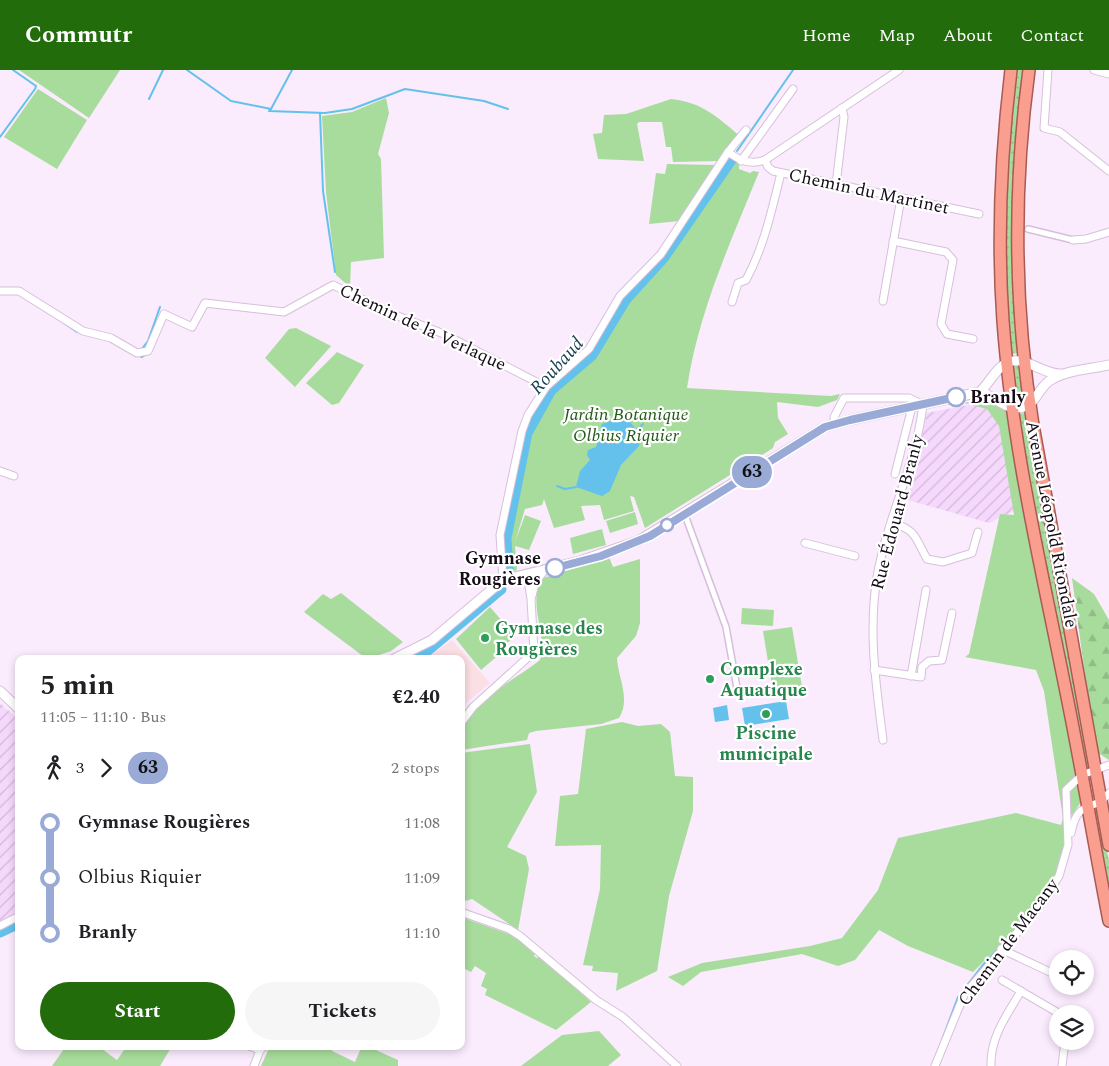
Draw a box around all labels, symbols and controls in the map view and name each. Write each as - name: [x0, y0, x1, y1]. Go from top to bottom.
- text: Commutr: [25, 17, 132, 53]
- text: Home: [802, 22, 851, 49]
- text: Map: [879, 22, 915, 49]
- text: About: [943, 22, 993, 49]
- text: Contact: [1021, 22, 1084, 49]
- street label: Chemin du Martinet: [786, 161, 952, 222]
- street label: Chemin de la Verlaque: [335, 277, 511, 378]
- water label: Roubaud: [523, 330, 591, 401]
- place label: Branly: [970, 384, 1027, 411]
- marker: Branly: [946, 387, 966, 407]
- park label: Jardin Botanique Olbius Riquier: [562, 401, 688, 449]
- street label: Avenue Léopold Ritondale: [1018, 418, 1085, 630]
- street label: Rue Édouard Branly: [864, 430, 932, 593]
- line badge: 63: [730, 456, 774, 488]
- text: 63: [742, 458, 762, 485]
- unlabelled marker: [660, 518, 674, 532]
- place label: Gymnase Rougières: [458, 545, 541, 593]
- marker: Gymnase Rougières: [545, 558, 565, 578]
- place label: Gymnase des Rougières: [495, 615, 603, 663]
- marker: Gymnase des Rougières: [479, 632, 491, 644]
- place label: Complexe Aquatique: [720, 656, 807, 704]
- text: 5 min: [40, 664, 115, 707]
- marker: Complexe Aquatique: [704, 673, 716, 685]
- text: €2.40: [392, 683, 440, 712]
- text: 11:05 – 11:10 · Bus: [40, 705, 166, 729]
- marker: Piscine municipale: [760, 708, 772, 720]
- place label: Piscine municipale: [719, 720, 813, 768]
- icon: walk: [40, 754, 68, 782]
- icon: forward: [92, 754, 120, 782]
- text: 63: [138, 754, 158, 781]
- text: 3: [76, 756, 84, 780]
- text: 2 stops: [391, 756, 440, 780]
- text: Gymnase Rougières: [78, 808, 250, 837]
- text: 11:08: [404, 811, 440, 835]
- text: Olbius Riquier: [78, 863, 202, 892]
- text: 11:09: [404, 866, 440, 890]
- street label: Chemin de Macany: [951, 872, 1066, 1012]
- text: Branly: [78, 918, 136, 947]
- text: 11:10: [404, 921, 440, 945]
- map controls: [1049, 950, 1094, 1050]
- button: locate: [1049, 950, 1094, 995]
- button: Start: [40, 982, 235, 1040]
- button: Tickets: [245, 982, 440, 1040]
- button: layers: [1049, 1005, 1094, 1050]

